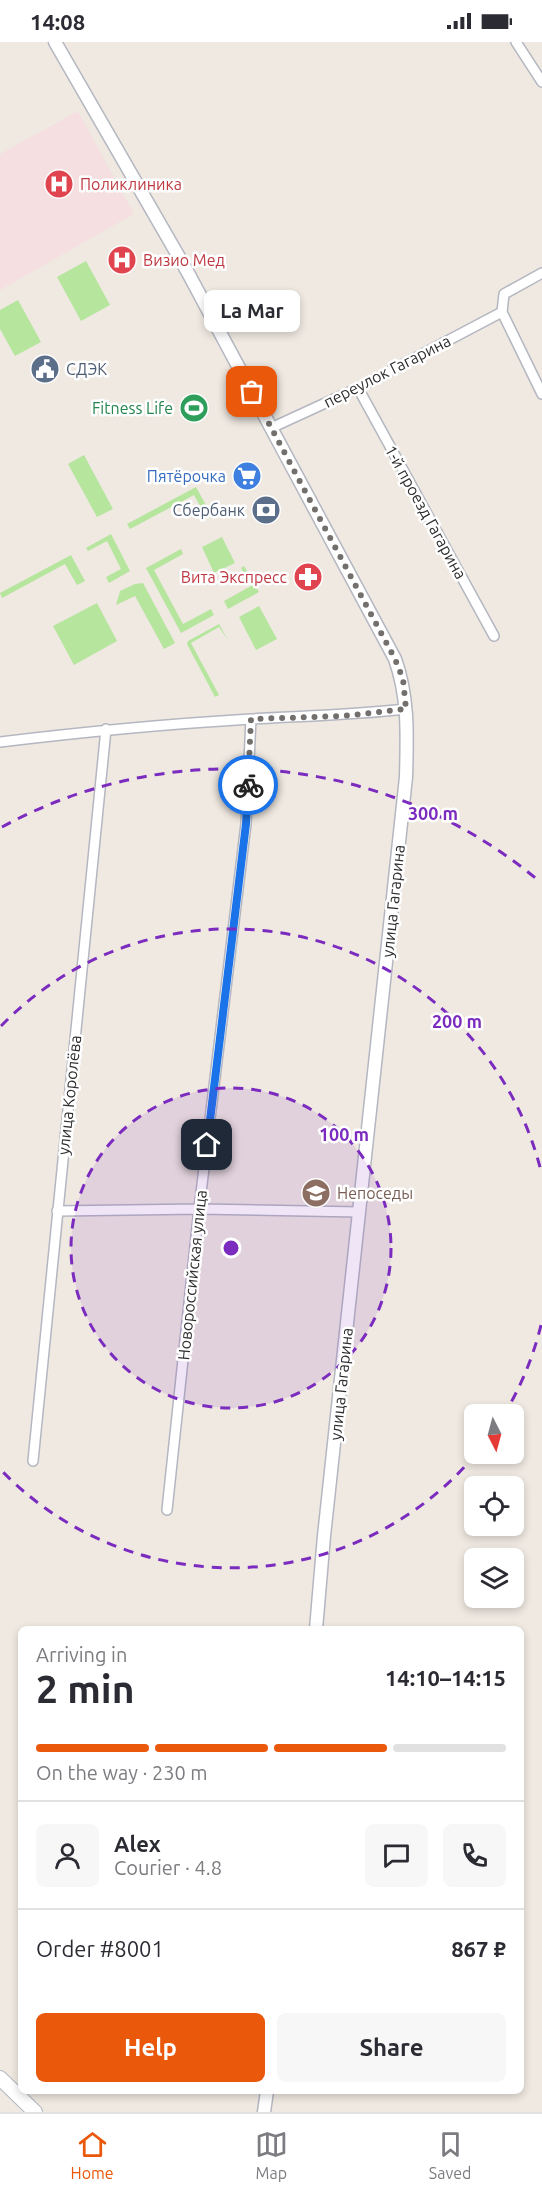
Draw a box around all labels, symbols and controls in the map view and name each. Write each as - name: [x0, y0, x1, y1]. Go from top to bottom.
- text: 14:08: [30, 9, 85, 34]
- hospital icon: Поликлиника: [43, 168, 75, 200]
- place label: Поликлиника: [80, 175, 182, 193]
- hospital icon: Визио Мед: [106, 244, 138, 276]
- place label: Визио Мед: [143, 251, 225, 269]
- callout: La Mar: [204, 290, 300, 332]
- text: La Mar: [220, 299, 284, 322]
- street label: переулок Гагарина: [320, 331, 454, 411]
- public building icon: СДЭК: [29, 353, 61, 385]
- place label: СДЭК: [66, 360, 107, 378]
- pin: [226, 366, 277, 417]
- icon: bag: [235, 375, 268, 408]
- sports icon: Fitness Life: [178, 392, 210, 424]
- place label: Fitness Life: [92, 399, 173, 417]
- street label: 1-й проезд Гагарина: [382, 442, 470, 582]
- supermarket icon: Пятёрочка: [231, 460, 263, 492]
- place label: Пятёрочка: [147, 467, 226, 485]
- bank icon: Сбербанк: [250, 494, 282, 526]
- place label: Сбербанк: [172, 501, 245, 519]
- pharmacy icon: Вита Экспресс: [292, 561, 324, 593]
- place label: Вита Экспресс: [181, 568, 288, 586]
- courier: [218, 755, 278, 815]
- icon: bike: [232, 769, 265, 802]
- text: 300 m: [408, 803, 458, 823]
- street label: улица Гагарина: [378, 844, 408, 958]
- text: 200 m: [432, 1011, 482, 1031]
- street label: улица Королёва: [54, 1034, 84, 1156]
- pin: [181, 1119, 232, 1170]
- text: 100 m: [319, 1124, 369, 1144]
- icon: home: [190, 1128, 223, 1161]
- school or university icon: Непоседы: [300, 1177, 332, 1209]
- place label: Непоседы: [337, 1184, 413, 1202]
- street label: Новороссийская улица: [174, 1189, 210, 1361]
- centre of rings: [221, 1238, 241, 1258]
- street label: улица Гагарина: [326, 1327, 356, 1441]
- north arrow: [464, 1404, 524, 1464]
- map controls: [464, 1404, 524, 1608]
- button: locate: [464, 1476, 524, 1536]
- button: layers: [464, 1548, 524, 1608]
- text: Arriving in: [36, 1643, 127, 1666]
- text: 14:10–14:15: [385, 1665, 506, 1690]
- text: 2 min: [36, 1667, 135, 1710]
- text: On the way · 230 m: [36, 1761, 208, 1784]
- button: person: [36, 1824, 99, 1887]
- button: chat: [365, 1824, 428, 1887]
- button: phone: [443, 1824, 506, 1887]
- text: Alex: [114, 1831, 161, 1856]
- text: Courier · 4.8: [114, 1856, 222, 1879]
- text: Order #8001: [36, 1936, 164, 1961]
- text: 867 ₽: [451, 1936, 506, 1961]
- button: Help: [36, 2013, 265, 2082]
- button: Share: [277, 2013, 506, 2082]
- tab: Home: [71, 2128, 114, 2182]
- tab: Map: [255, 2128, 288, 2182]
- tab: Saved: [429, 2128, 471, 2182]

